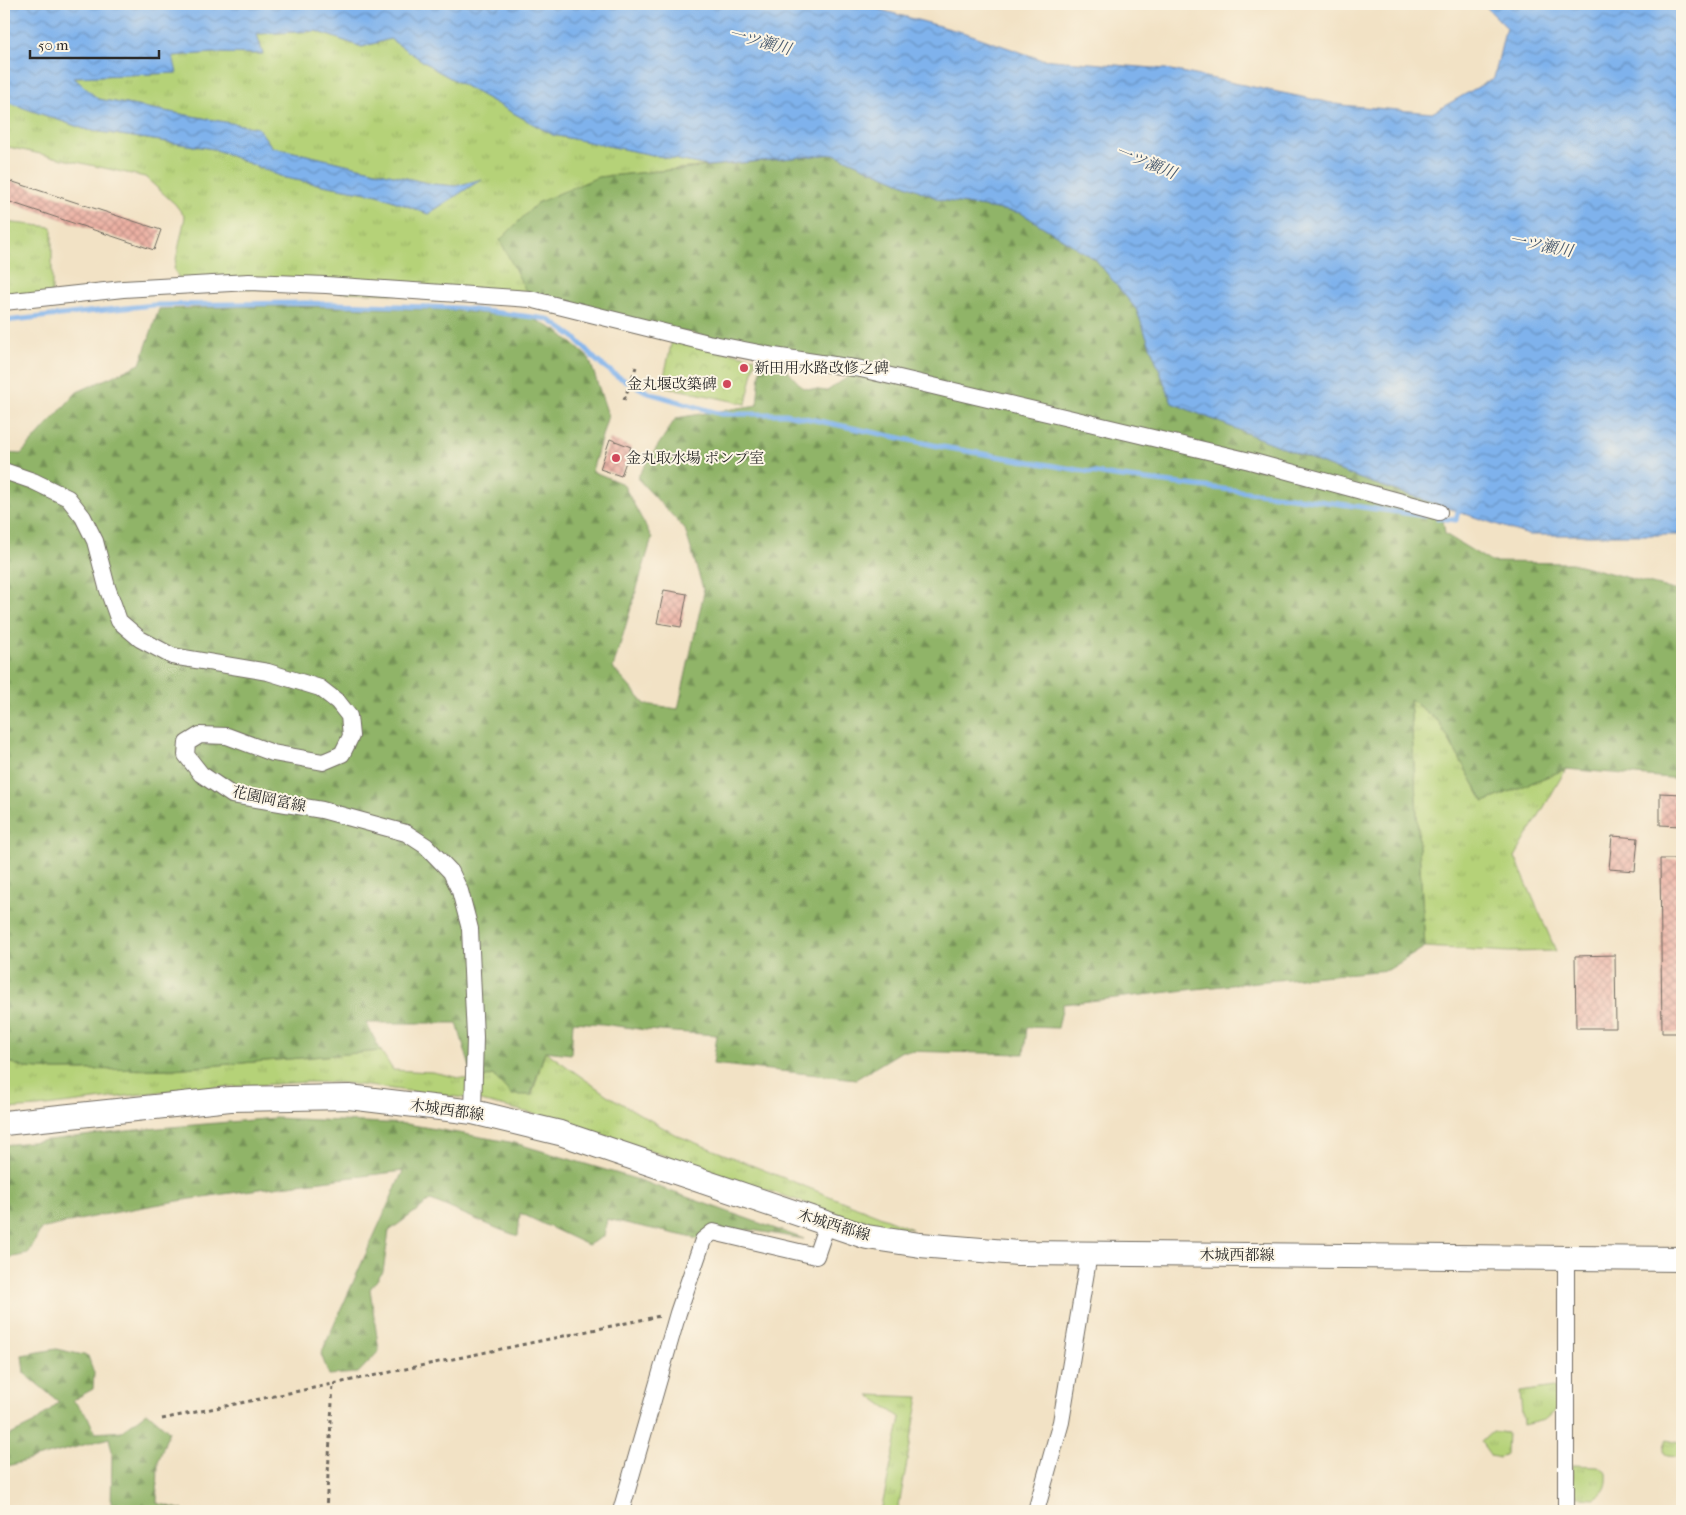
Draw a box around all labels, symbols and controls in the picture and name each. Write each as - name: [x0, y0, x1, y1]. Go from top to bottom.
- water label: 一ツ瀬川: [727, 24, 795, 59]
- scale bar: [30, 28, 159, 60]
- text: 50 m: [38, 36, 69, 54]
- water label: 一ツ瀬川: [1113, 141, 1181, 184]
- water label: 一ツ瀬川: [1508, 230, 1576, 261]
- place label: 新田用水路改修之碑: [754, 359, 889, 377]
- marker: 新田用水路改修之碑: [738, 362, 750, 374]
- place label: 金丸堰改築碑: [627, 375, 717, 393]
- marker: 金丸堰改築碑: [721, 378, 733, 390]
- place label: 金丸取水場 ポンプ室: [626, 449, 764, 467]
- marker: 金丸取水場 ポンプ室: [610, 452, 622, 464]
- street label: 花園岡富線: [230, 782, 308, 816]
- street label: 木城西都線: [409, 1096, 485, 1124]
- street label: 木城西都線: [795, 1205, 873, 1245]
- street label: 木城西都線: [1199, 1246, 1275, 1264]

